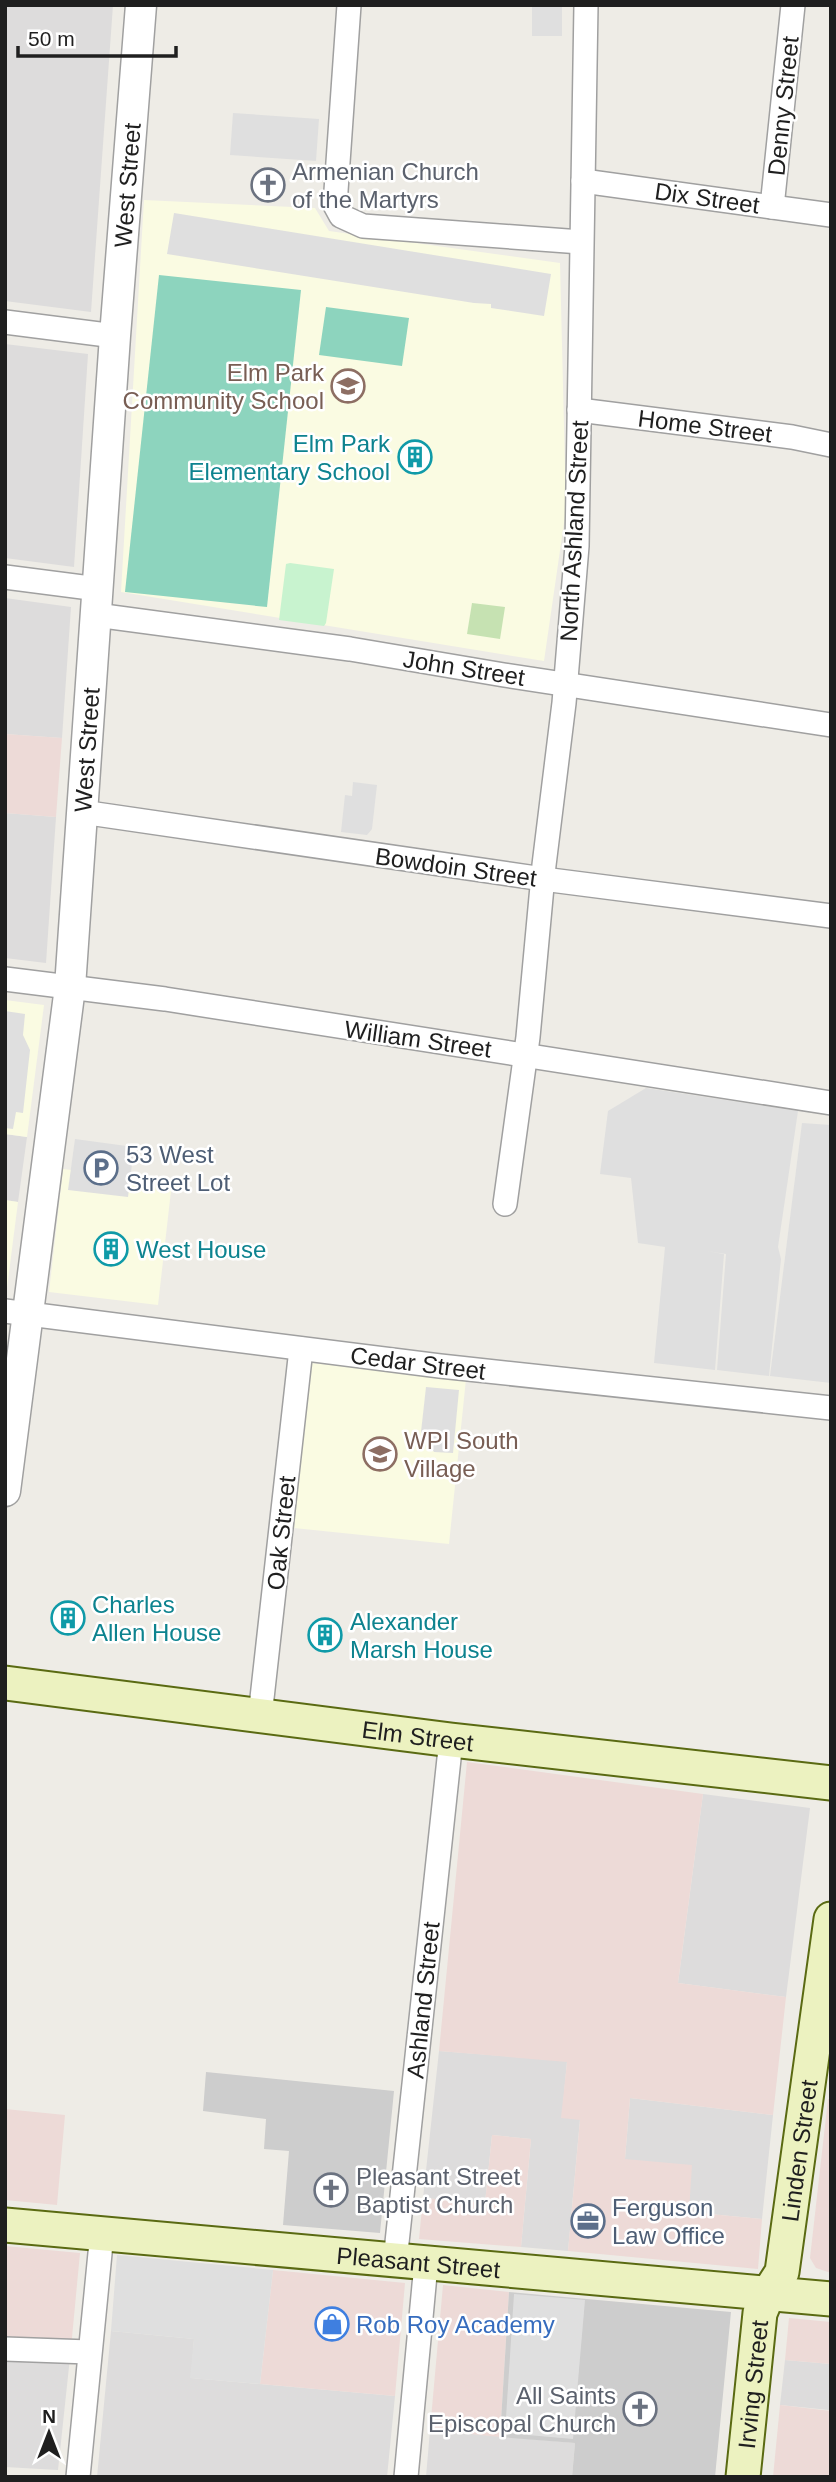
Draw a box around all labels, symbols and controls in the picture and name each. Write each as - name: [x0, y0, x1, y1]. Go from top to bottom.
- scale bar: [18, 14, 175, 58]
- text: 50 m: [28, 27, 75, 50]
- street label: Denny Street: [762, 35, 804, 177]
- street label: West Street: [108, 121, 145, 249]
- place label: Armenian Church of the Martyrs: [292, 158, 479, 213]
- church icon: Armenian Church of the Martyrs: [249, 166, 287, 204]
- street label: Dix Street: [653, 177, 761, 219]
- place label: Elm Park Community School: [123, 359, 325, 414]
- school or university icon: Elm Park Community School: [329, 367, 367, 405]
- street label: Home Street: [636, 404, 774, 448]
- street label: North Ashland Street: [555, 419, 593, 642]
- place label: Elm Park Elementary School: [189, 430, 391, 485]
- building icon: Elm Park Elementary School: [396, 438, 434, 476]
- street label: John Street: [401, 645, 527, 691]
- street label: West Street: [69, 686, 104, 813]
- street label: Bowdoin Street: [374, 842, 539, 892]
- street label: William Street: [343, 1015, 493, 1063]
- place label: 53 West Street Lot: [126, 1141, 230, 1196]
- parking icon: 53 West Street Lot: [82, 1149, 120, 1187]
- building icon: West House: [92, 1230, 130, 1268]
- place label: West House: [136, 1236, 266, 1263]
- street label: Cedar Street: [349, 1341, 487, 1385]
- place label: WPI South Village: [404, 1427, 519, 1482]
- school or university icon: WPI South Village: [361, 1435, 399, 1473]
- street label: Oak Street: [262, 1474, 300, 1591]
- place label: Charles Allen House: [92, 1591, 221, 1646]
- building icon: Charles Allen House: [49, 1599, 87, 1637]
- place label: Alexander Marsh House: [350, 1608, 493, 1663]
- building icon: Alexander Marsh House: [306, 1616, 344, 1654]
- street label: Elm Street: [360, 1715, 475, 1756]
- street label: Ashland Street: [401, 1920, 445, 2080]
- street label: Linden Street: [776, 2078, 822, 2223]
- place label: Pleasant Street Baptist Church: [356, 2163, 520, 2218]
- church icon: Pleasant Street Baptist Church: [312, 2171, 350, 2209]
- place label: Ferguson Law Office: [612, 2194, 725, 2249]
- office icon: Ferguson Law Office: [569, 2202, 607, 2240]
- street label: Pleasant Street: [335, 2241, 502, 2283]
- shop icon: Rob Roy Academy: [313, 2305, 351, 2343]
- place label: Rob Roy Academy: [356, 2311, 555, 2338]
- street label: Irving Street: [732, 2318, 773, 2450]
- place label: All Saints Episcopal Church: [428, 2382, 616, 2437]
- church icon: All Saints Episcopal Church: [621, 2390, 659, 2428]
- north arrow: [14, 2398, 84, 2468]
- text: N: [42, 2406, 56, 2427]

